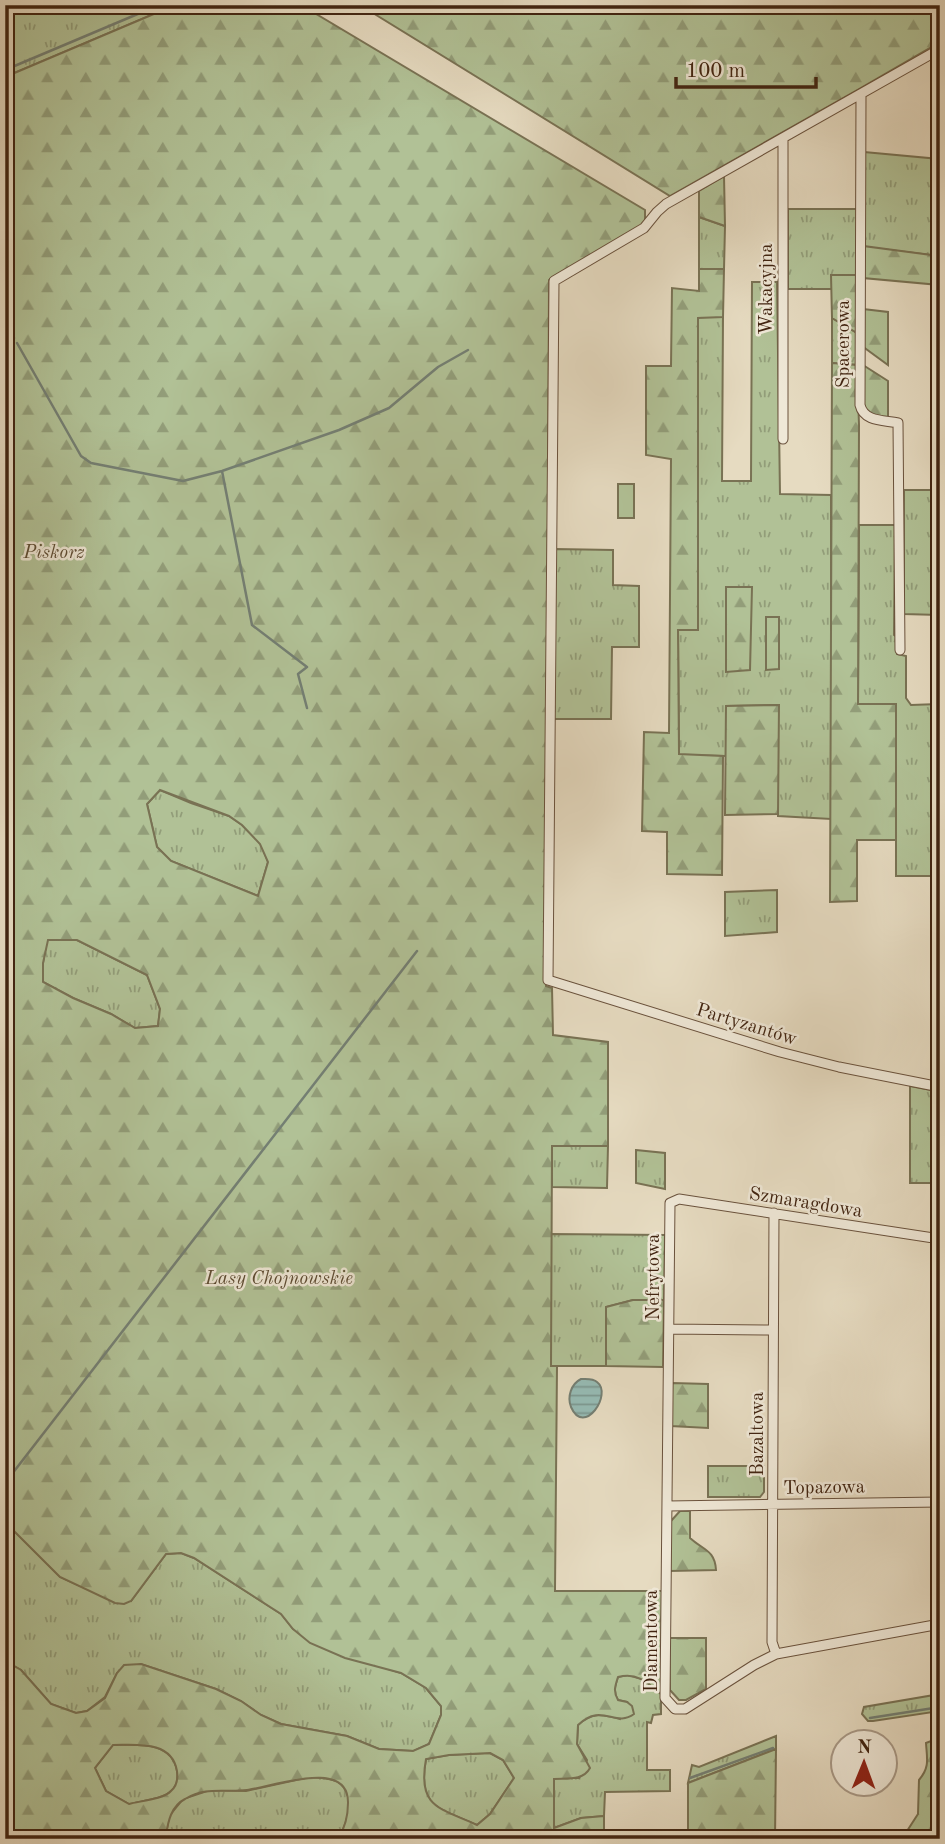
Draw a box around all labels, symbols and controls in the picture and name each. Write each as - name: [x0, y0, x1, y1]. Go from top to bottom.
- scale bar: [676, 46, 816, 90]
- text: 100 m: [686, 61, 745, 82]
- street label: Wakacyjna: [758, 243, 777, 335]
- street label: Spacerowa: [835, 299, 854, 388]
- park label: Piskorz: [22, 544, 85, 563]
- street label: Partyzantów: [694, 1001, 799, 1050]
- street label: Szmaragdowa: [748, 1185, 864, 1222]
- street label: Nefrytowa: [645, 1233, 664, 1320]
- park label: Lasy Chojnowskie: [204, 1270, 353, 1289]
- street label: Bazaltowa: [749, 1391, 768, 1476]
- street label: Topazowa: [783, 1478, 866, 1499]
- street label: Diamentowa: [643, 1589, 662, 1692]
- north arrow: [830, 1728, 900, 1798]
- text: N: [857, 1739, 872, 1758]

